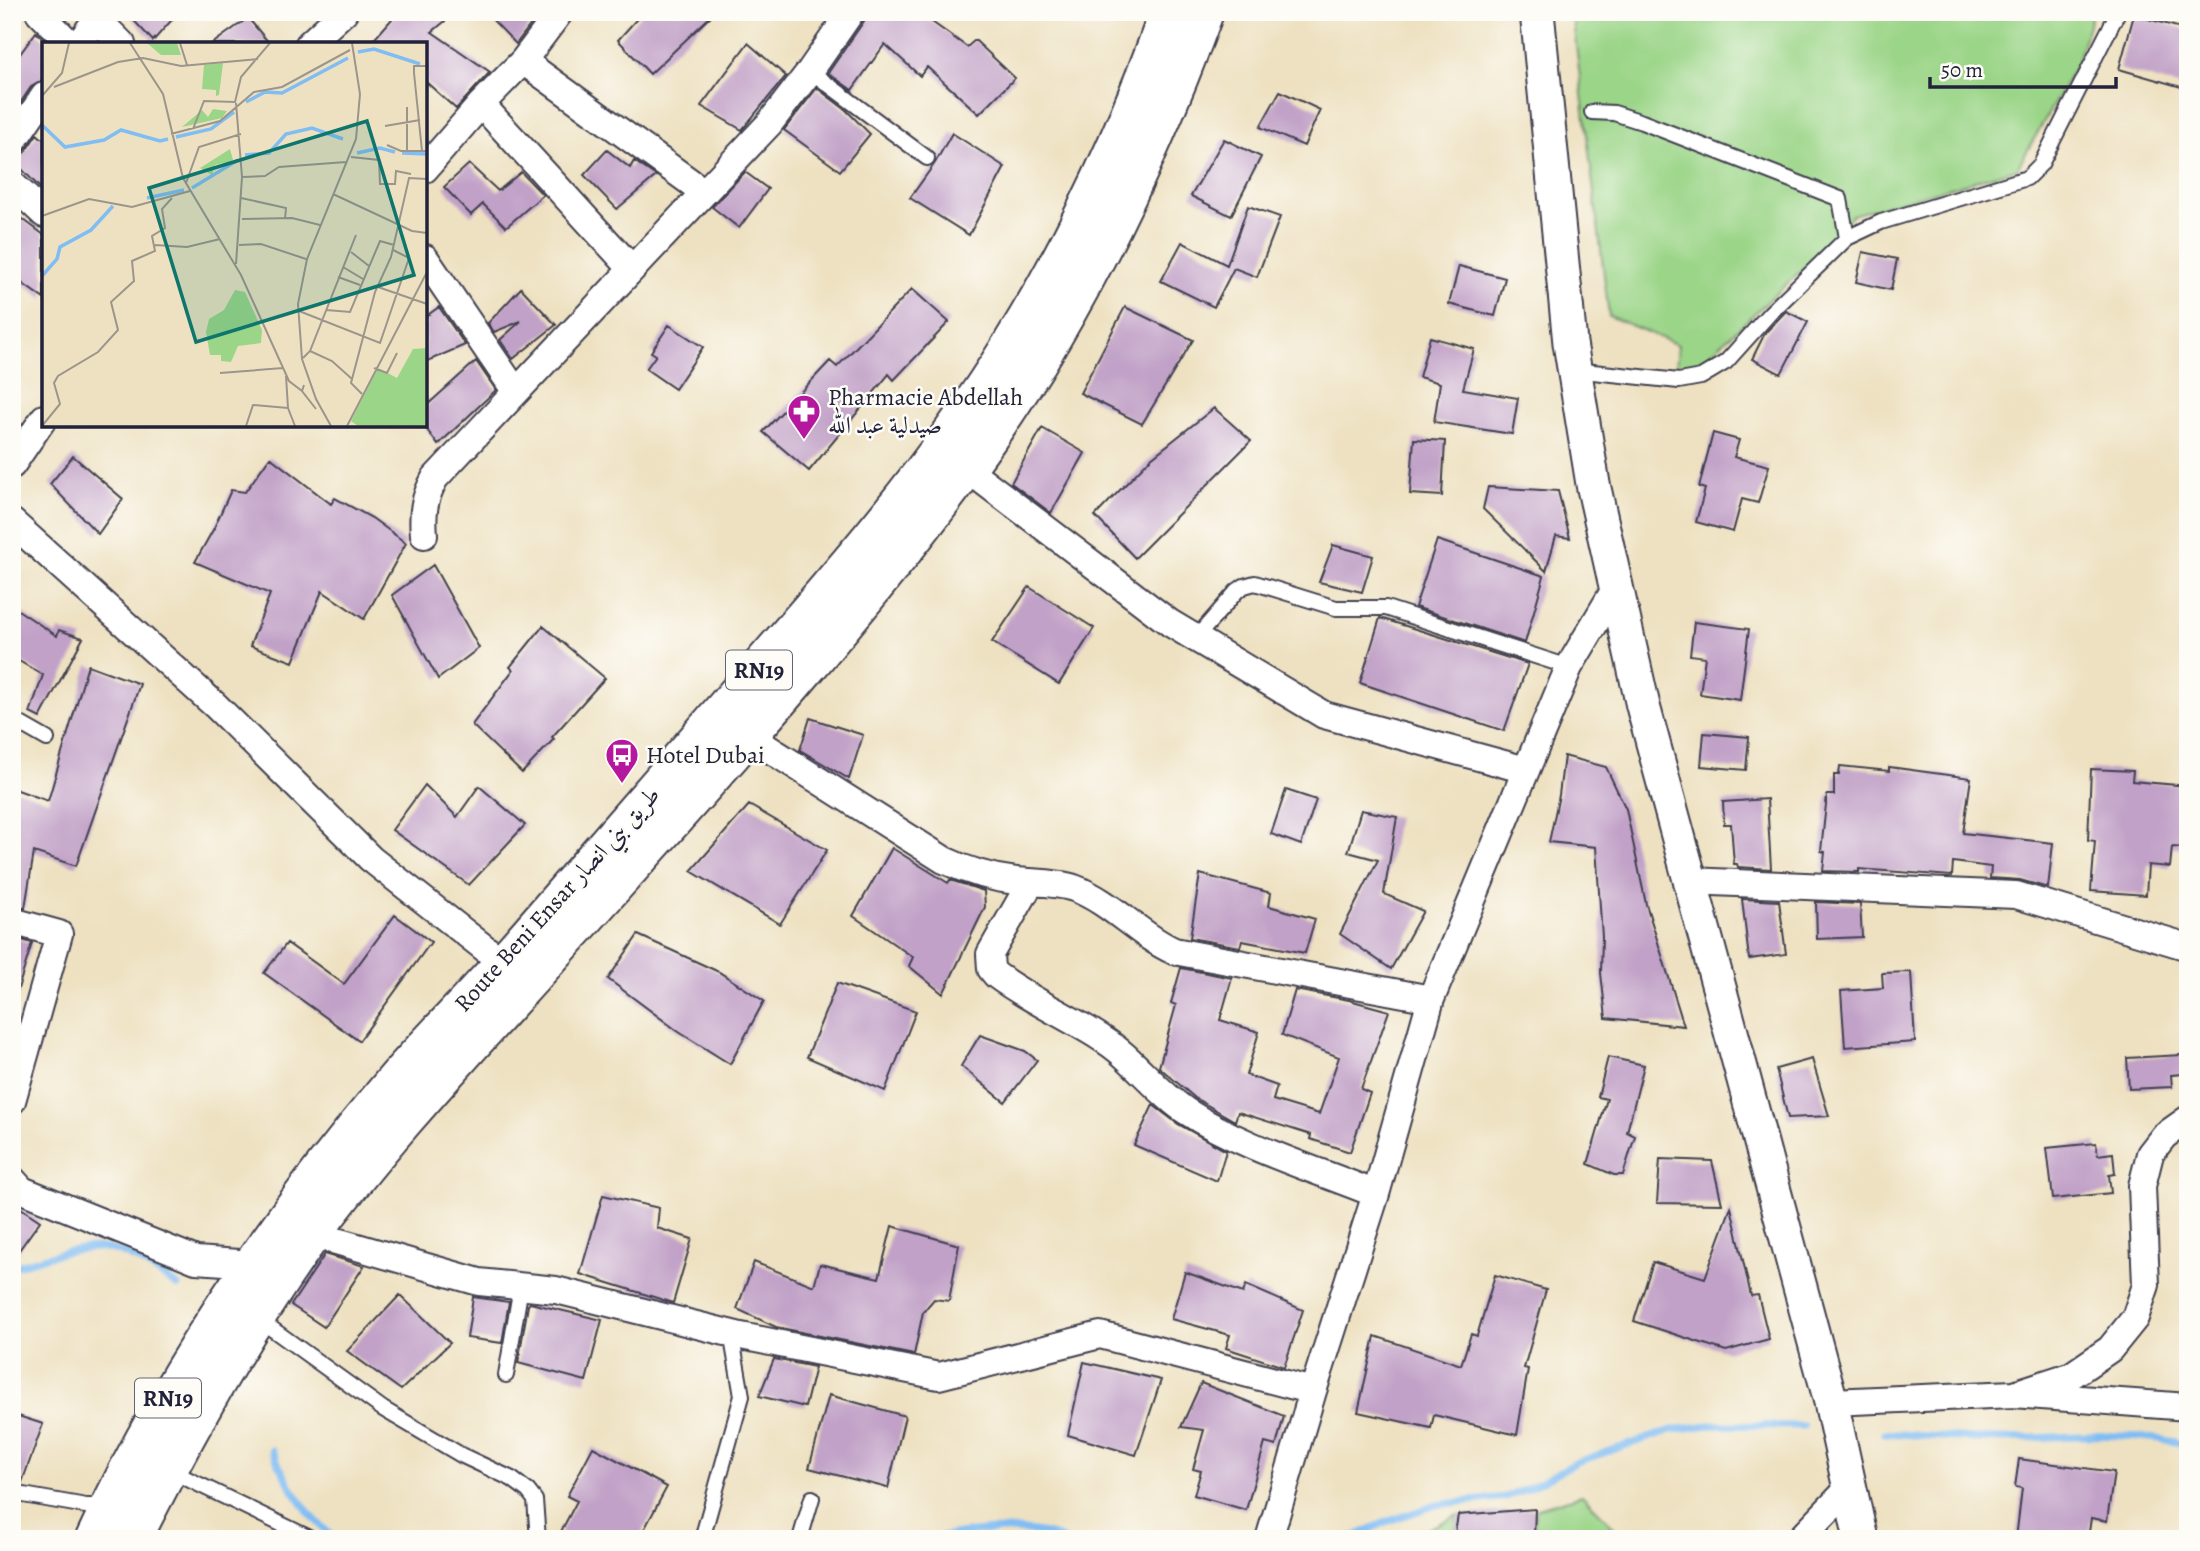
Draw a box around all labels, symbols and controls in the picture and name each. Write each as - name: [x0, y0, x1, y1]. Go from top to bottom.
- inset map: [42, 42, 427, 427]
- scale bar: [1930, 46, 2116, 90]
- text: 50 m: [1941, 56, 1983, 84]
- place label: Pharmacie Abdellah صيدلية عبد الله: [828, 381, 1023, 441]
- pharmacy icon: Pharmacie Abdellah صيدلية عبد الله: [785, 392, 823, 441]
- road number: RN19: [726, 650, 792, 690]
- bus stop icon: Hotel Dubai: [603, 736, 641, 785]
- place label: Hotel Dubai: [646, 739, 765, 771]
- street label: Route Beni Ensar طريق بني انصار: [447, 779, 671, 1023]
- road number: RN19: [135, 1378, 201, 1418]

